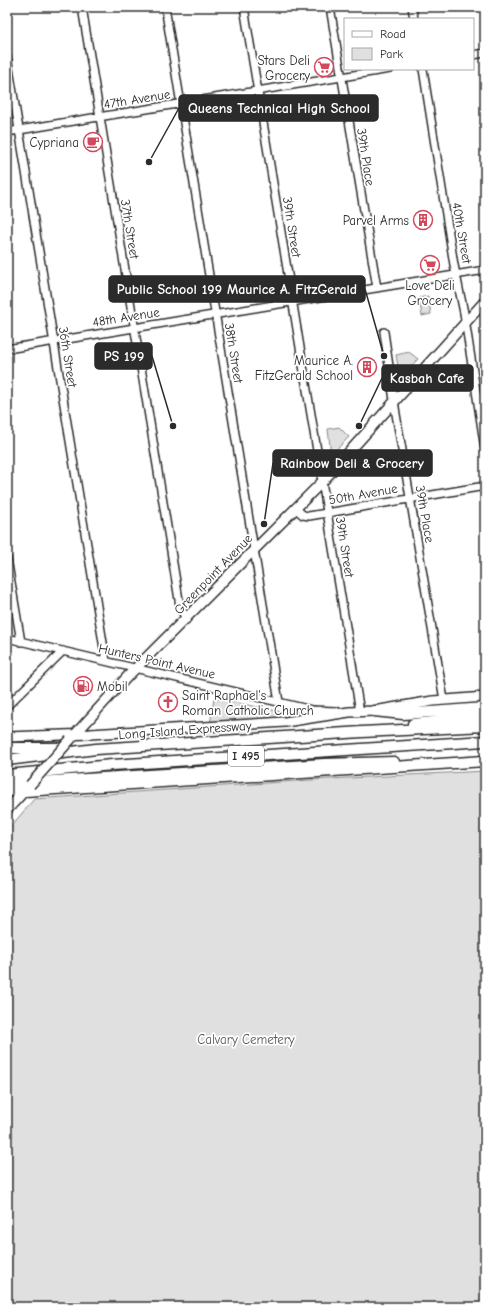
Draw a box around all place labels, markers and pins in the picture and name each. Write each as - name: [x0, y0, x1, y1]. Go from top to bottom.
- place label: Stars Deli Grocery: [257, 53, 310, 83]
- supermarket icon: Stars Deli Grocery: [313, 56, 335, 78]
- callout: Queens Technical High School: [179, 95, 378, 121]
- cafe icon: Cypriana: [82, 131, 104, 153]
- place label: Cypriana: [30, 135, 79, 150]
- building icon: Parvel Arms: [412, 209, 434, 231]
- place label: Parvel Arms: [343, 213, 409, 228]
- supermarket icon: Love Deli Grocery: [419, 254, 441, 276]
- callout: Public School 199 Maurice A. FitzGerald: [109, 276, 365, 302]
- place label: Love Deli Grocery: [405, 278, 455, 308]
- callout: PS 199: [95, 343, 152, 369]
- place label: Maurice A. FitzGerald School: [255, 353, 353, 383]
- building icon: Maurice A. FitzGerald School: [356, 356, 378, 378]
- callout: Kasbah Cafe: [382, 365, 473, 391]
- callout: Rainbow Deli & Grocery: [273, 450, 432, 476]
- fuel station icon: Mobil: [72, 675, 94, 697]
- place label: Mobil: [97, 679, 128, 694]
- place label: Saint Raphael's Roman Catholic Church: [182, 688, 314, 718]
- church icon: Saint Raphael's Roman Catholic Church: [157, 691, 179, 713]

